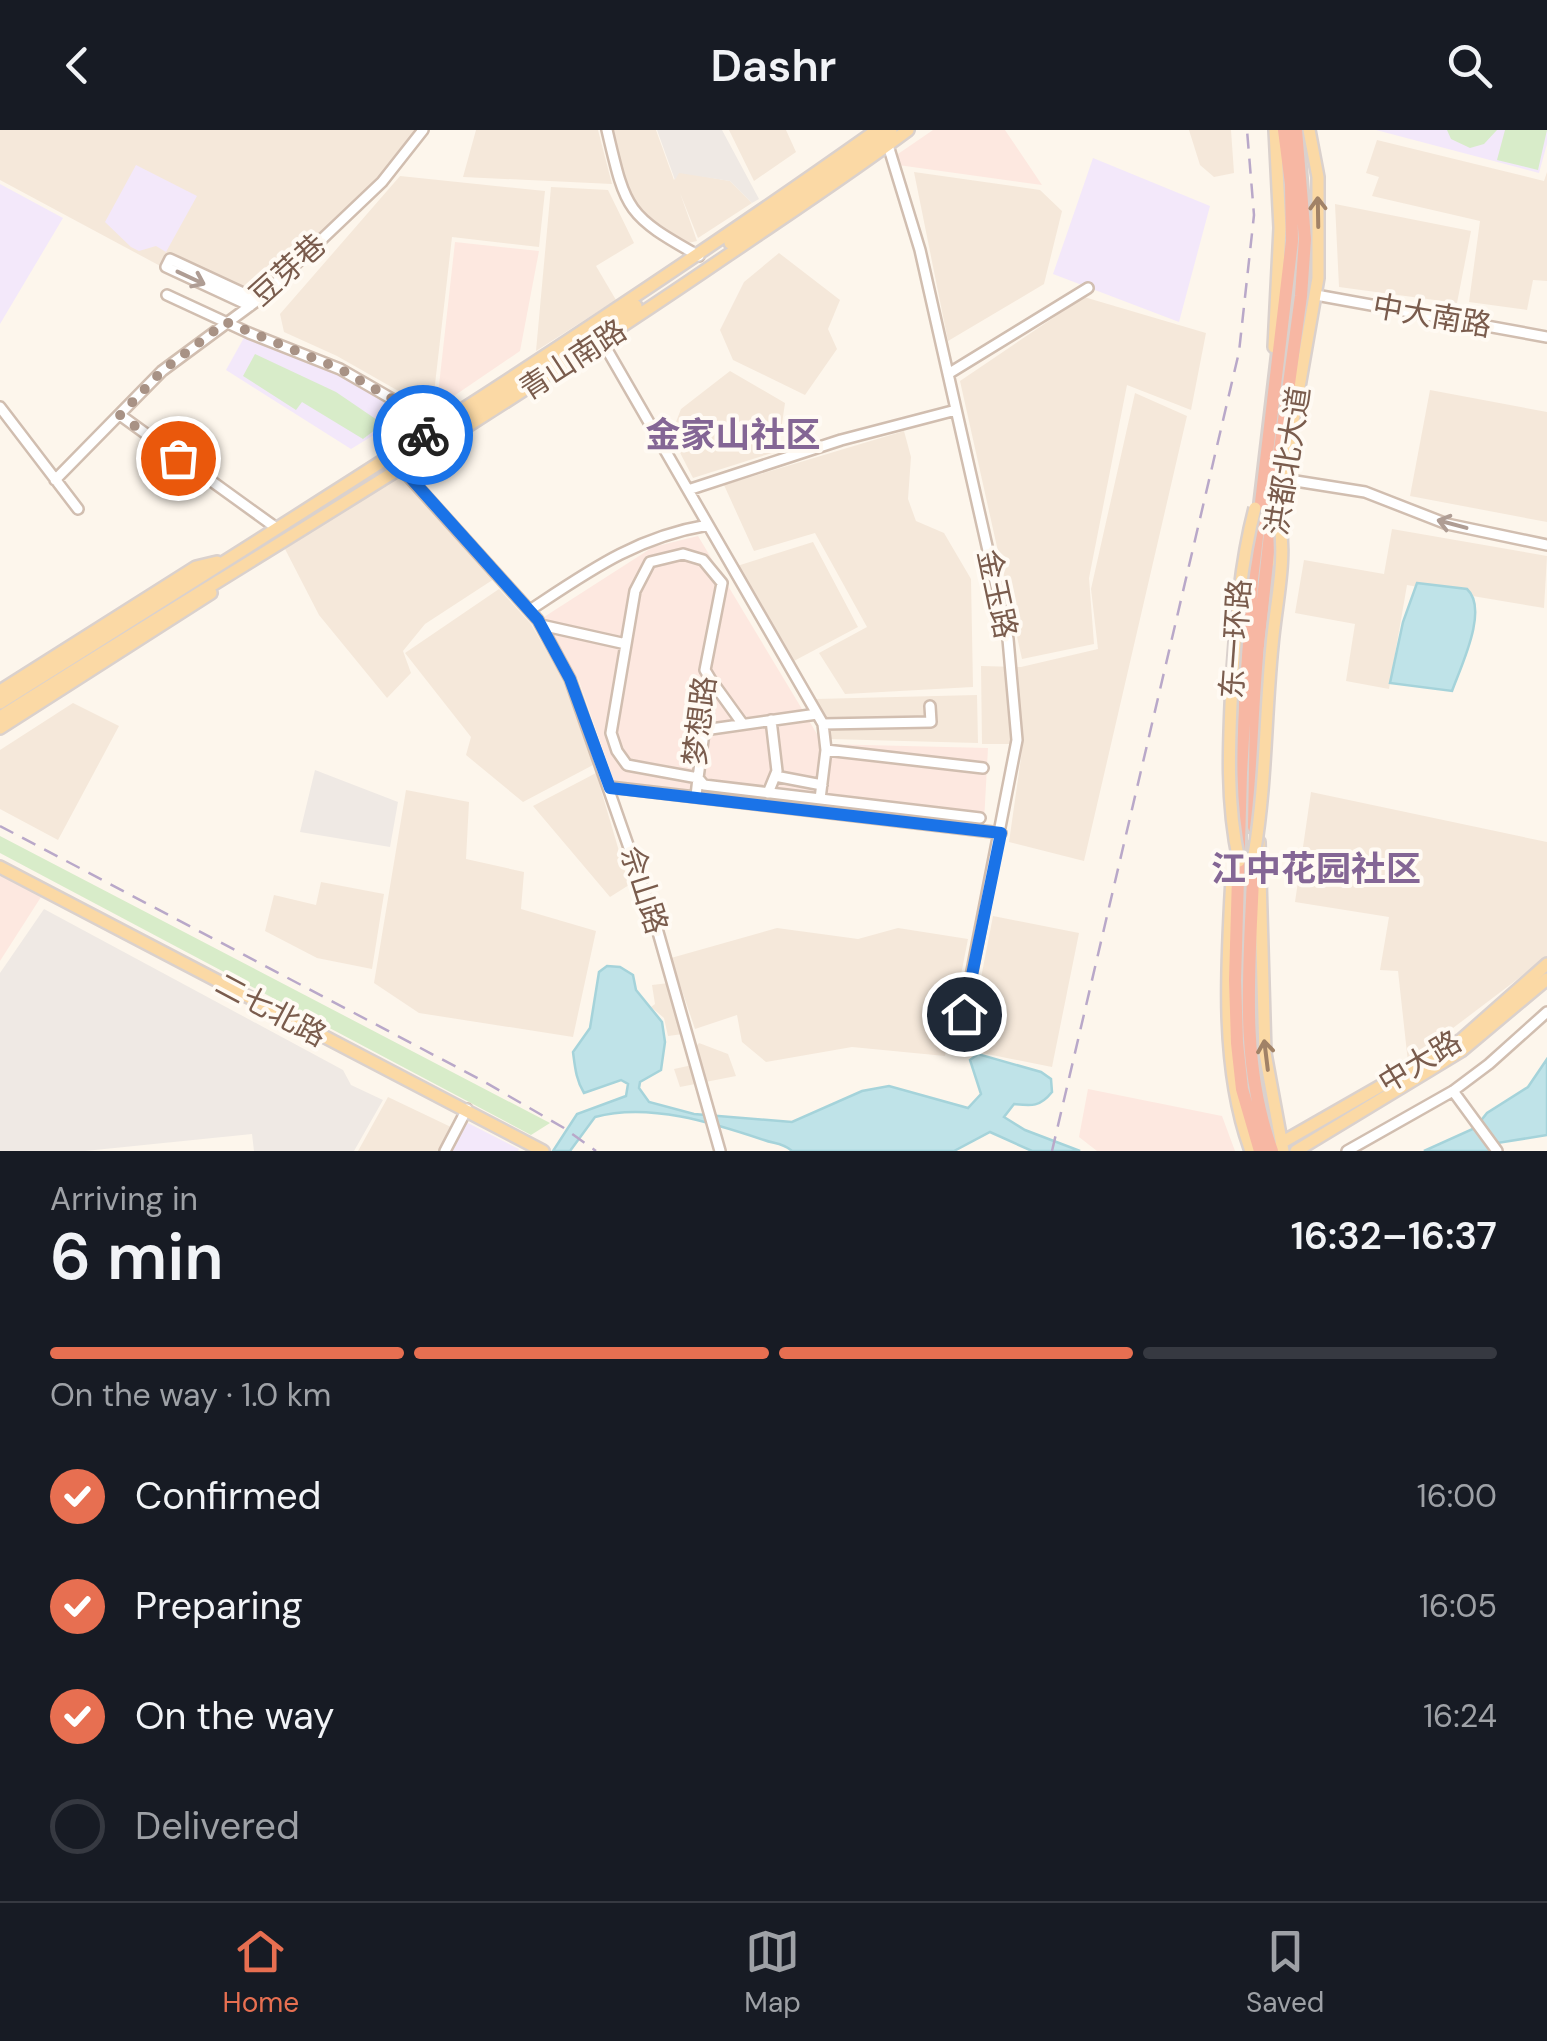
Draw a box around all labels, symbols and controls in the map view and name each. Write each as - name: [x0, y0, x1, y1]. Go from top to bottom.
- text: Dashr: [710, 36, 837, 95]
- icon: back: [50, 38, 105, 93]
- icon: search: [1442, 38, 1497, 93]
- one-way arrow: [1308, 197, 1328, 230]
- street label: 豆芽巷: [241, 225, 334, 314]
- one-way arrow: [175, 270, 205, 289]
- street label: 中大南路: [1370, 286, 1495, 345]
- street label: 青山南路: [512, 311, 634, 409]
- street label: 洪都北大道: [1257, 384, 1318, 538]
- courier: [373, 385, 473, 485]
- icon: bike: [396, 408, 451, 463]
- district label: 金家山社区: [645, 412, 821, 458]
- pin: [136, 416, 221, 501]
- icon: bag: [151, 431, 206, 486]
- one-way arrow: [1437, 513, 1468, 532]
- street label: 金玉路: [969, 546, 1026, 642]
- street label: 东一环路: [1212, 578, 1259, 700]
- street label: 梦想路: [675, 674, 724, 768]
- street label: 佘山路: [612, 841, 677, 939]
- district label: 江中花园社区: [1211, 846, 1421, 892]
- street label: 二七北路: [209, 964, 333, 1055]
- pin: [922, 972, 1007, 1057]
- icon: home: [937, 987, 992, 1042]
- street label: 中大路: [1371, 1022, 1468, 1101]
- one-way arrow: [1256, 1040, 1275, 1072]
- text: Arriving in: [50, 1178, 198, 1220]
- text: 16:32–16:37: [1291, 1211, 1497, 1261]
- text: 6 min: [50, 1215, 224, 1299]
- text: On the way · 1.0 km: [50, 1374, 331, 1416]
- icon: check: [50, 1469, 105, 1524]
- text: Confirmed: [135, 1471, 321, 1521]
- text: 16:00: [1417, 1475, 1497, 1517]
- icon: check: [50, 1579, 105, 1634]
- text: Preparing: [135, 1581, 303, 1631]
- text: 16:05: [1419, 1585, 1497, 1627]
- icon: check: [50, 1689, 105, 1744]
- text: On the way: [135, 1691, 334, 1741]
- text: 16:24: [1423, 1695, 1497, 1737]
- text: Delivered: [135, 1801, 300, 1851]
- tab: Home: [223, 1924, 299, 2021]
- tab: Map: [744, 1924, 801, 2021]
- tab: Saved: [1246, 1924, 1324, 2021]

